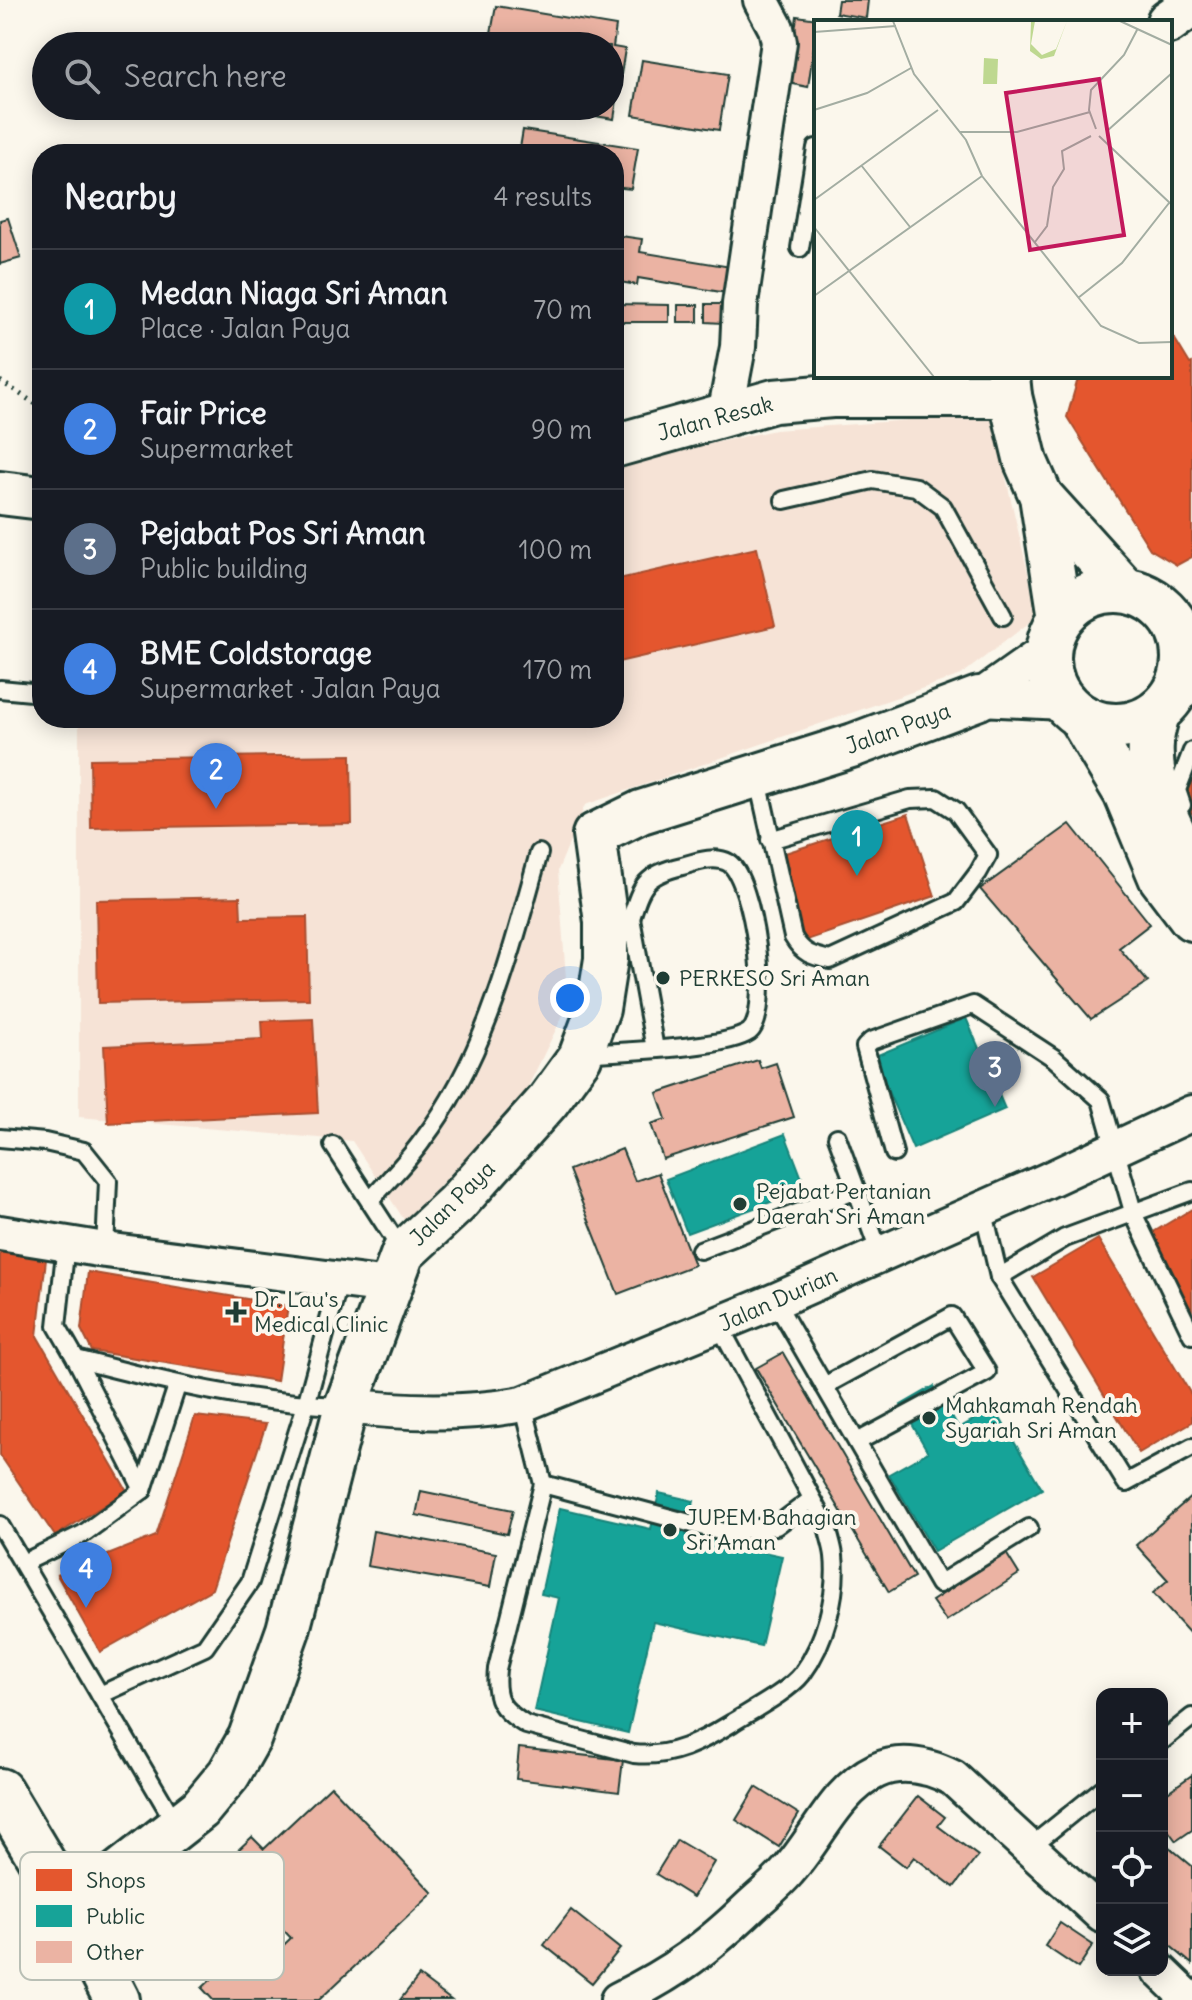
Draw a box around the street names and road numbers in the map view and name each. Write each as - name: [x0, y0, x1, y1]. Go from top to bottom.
- street label: Jalan Resak: [654, 389, 776, 447]
- street label: Jalan Paya: [842, 696, 954, 760]
- street label: Jalan Paya: [403, 1154, 501, 1252]
- street label: Jalan Durian: [714, 1260, 842, 1338]

